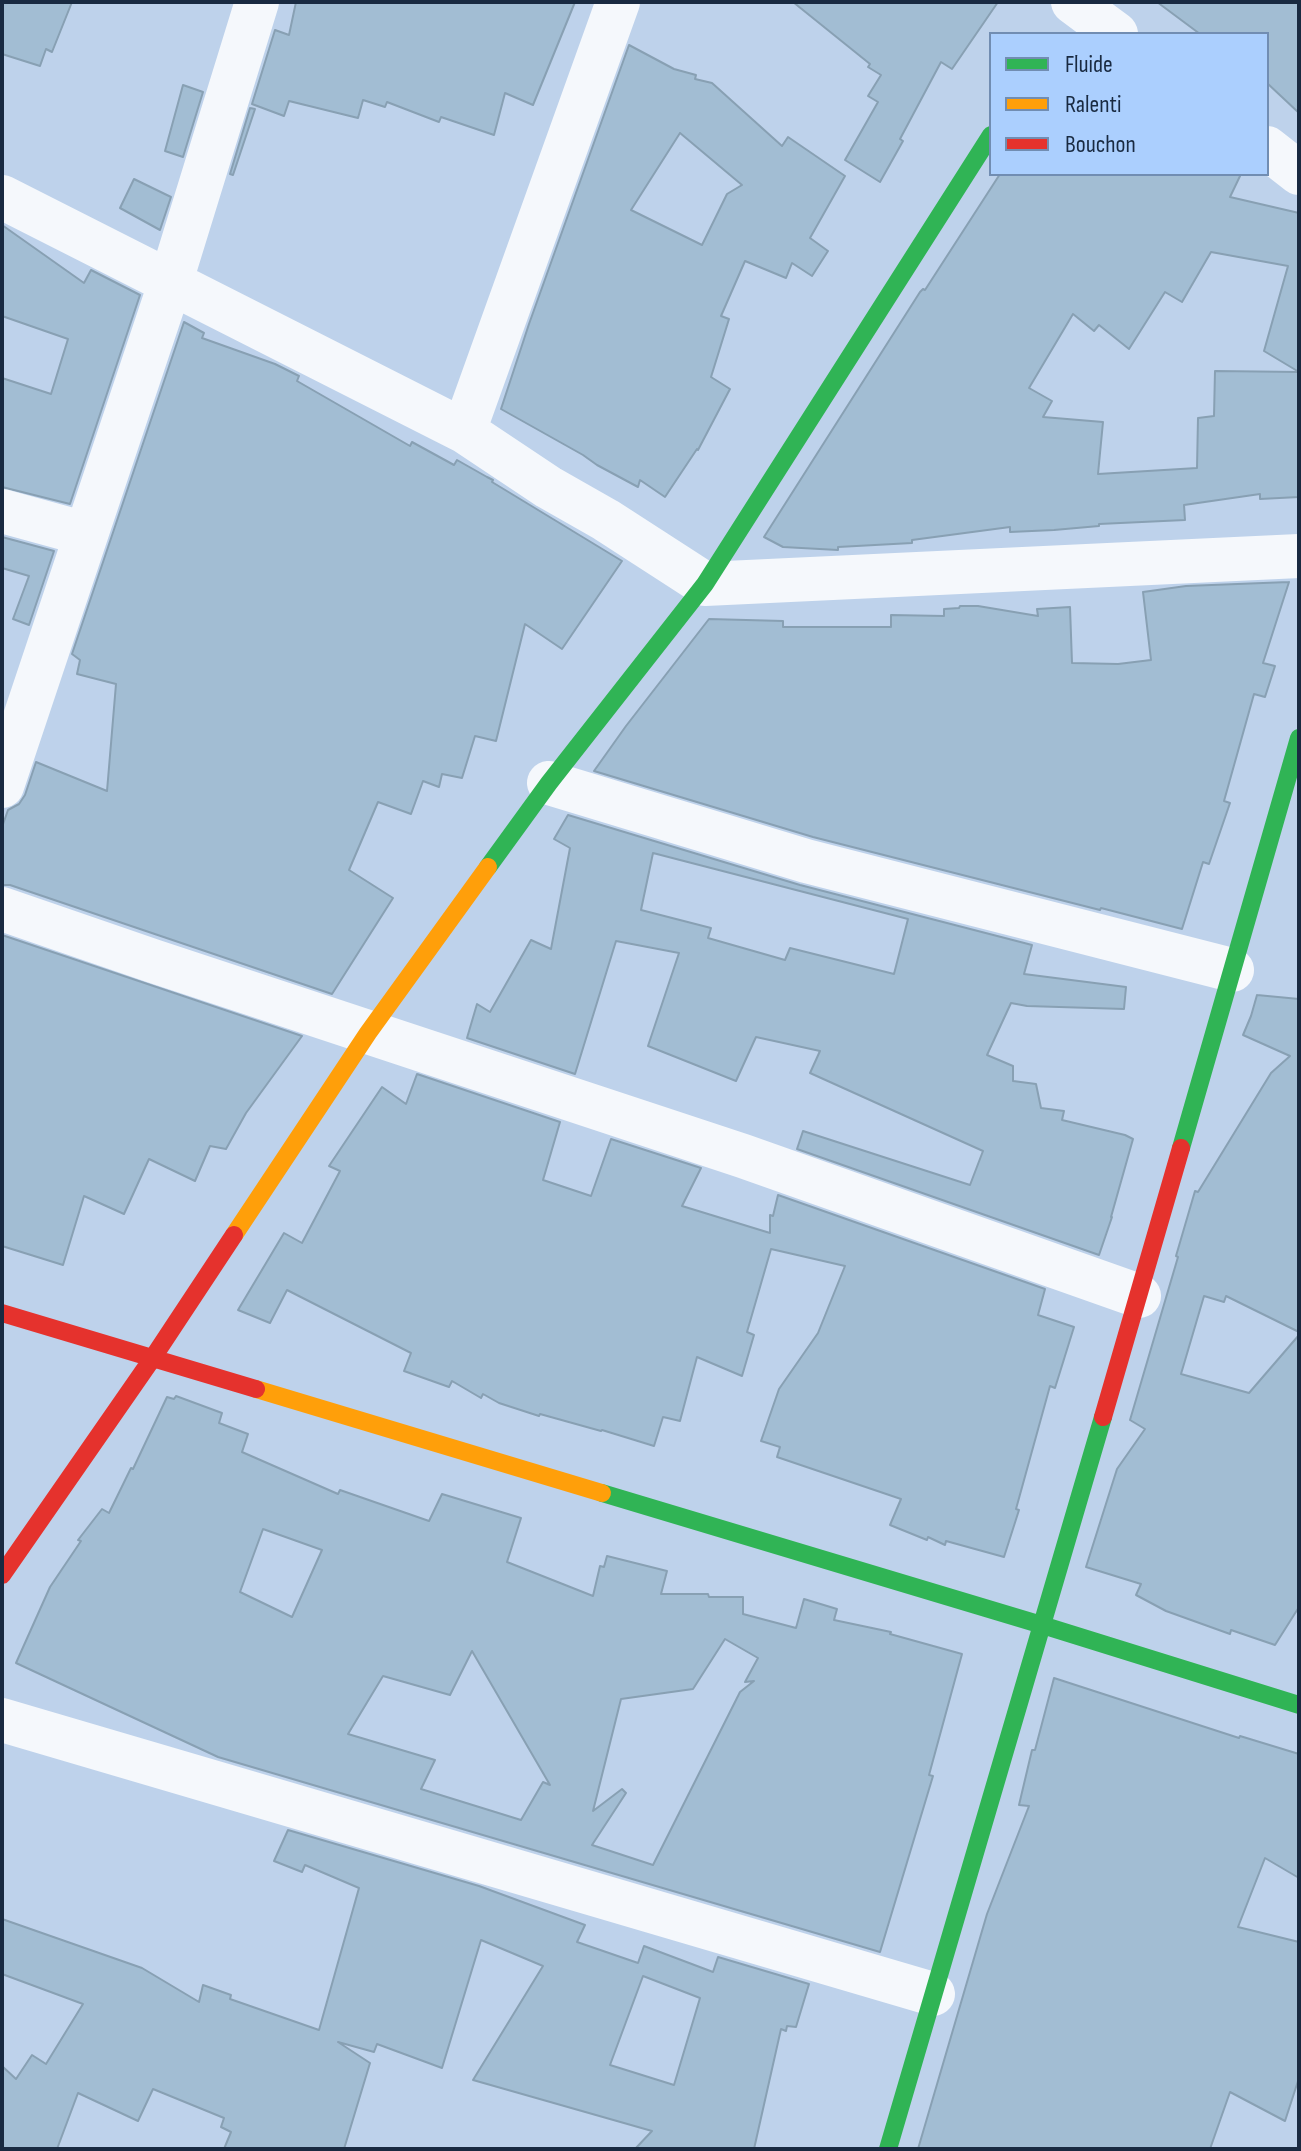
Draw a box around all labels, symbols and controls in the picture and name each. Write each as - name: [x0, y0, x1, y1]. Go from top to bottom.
- legend: [989, 32, 1269, 176]
- text: Fluide: [1065, 50, 1113, 79]
- text: Ralenti: [1065, 90, 1121, 119]
- text: Bouchon: [1065, 130, 1136, 159]

